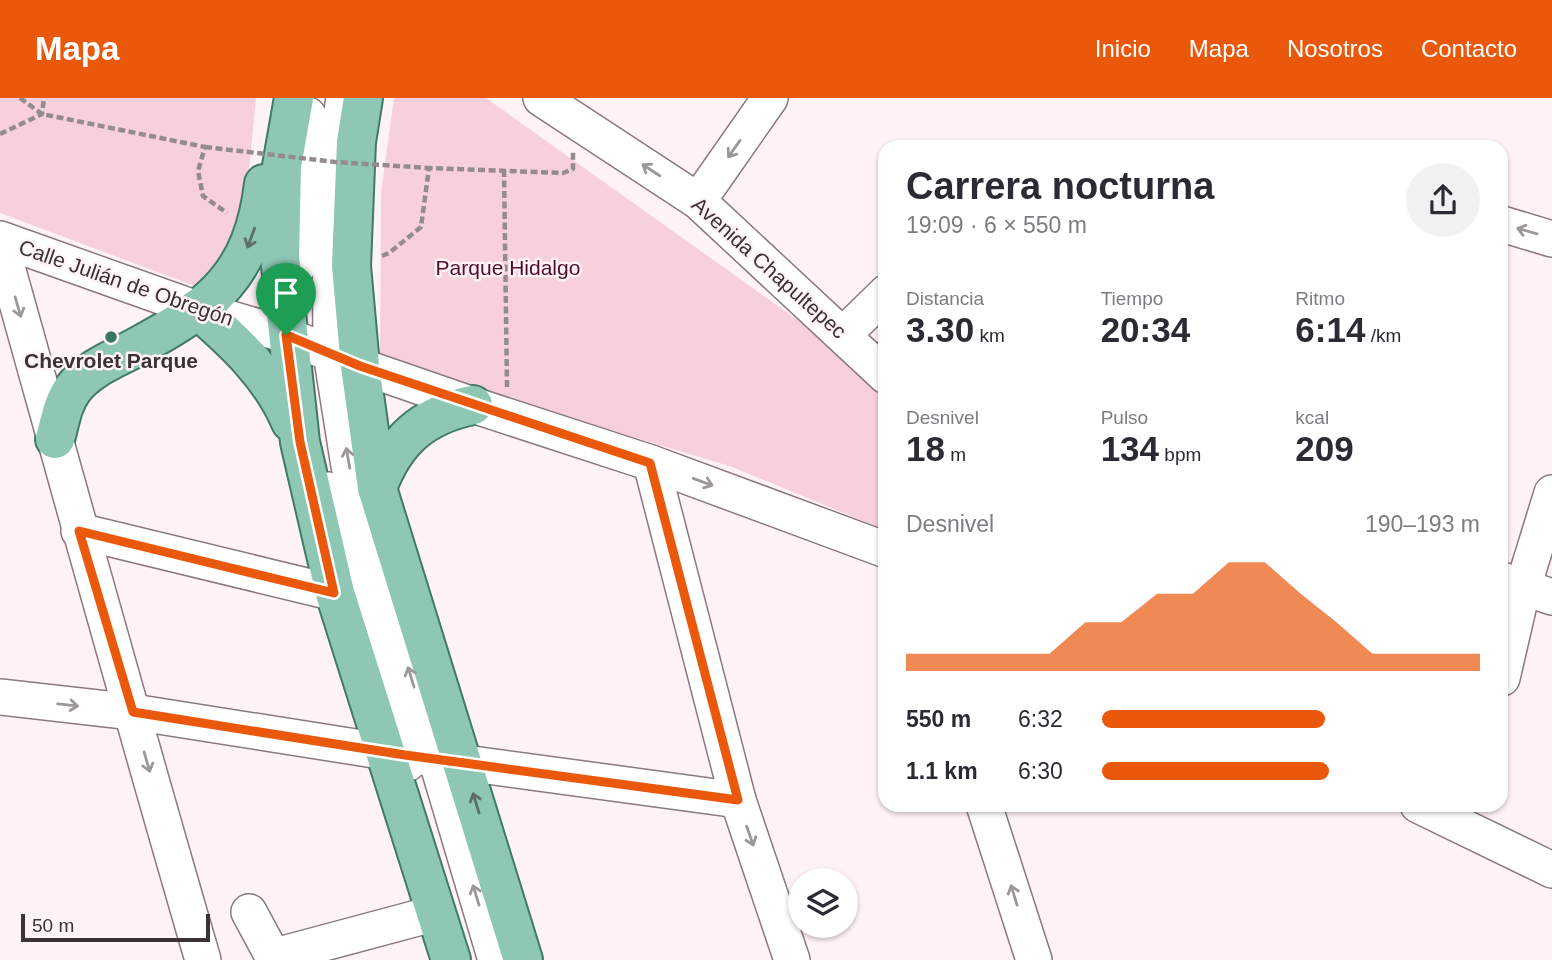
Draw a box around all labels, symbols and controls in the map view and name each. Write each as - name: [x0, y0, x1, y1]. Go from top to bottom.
- text: Mapa: [35, 30, 119, 67]
- text: Inicio: [1095, 35, 1151, 62]
- text: Mapa: [1189, 35, 1249, 62]
- text: Nosotros: [1287, 35, 1383, 62]
- text: Contacto: [1421, 35, 1517, 62]
- one-way arrow: [727, 139, 741, 159]
- one-way arrow: [641, 162, 661, 176]
- button: share: [1406, 163, 1480, 237]
- text: Carrera nocturna: [906, 165, 1214, 207]
- street label: Avenida Chapultepec: [688, 192, 851, 343]
- text: 19:09 · 6 × 550 m: [906, 212, 1087, 238]
- one-way arrow: [1516, 224, 1538, 237]
- one-way arrow: [244, 226, 257, 248]
- street label: Calle Julián de Obregón: [16, 235, 236, 330]
- park label: Parque Hidalgo: [436, 256, 580, 279]
- pin: [256, 263, 316, 335]
- icon: arrive: [267, 274, 305, 312]
- text: Distancia: [906, 288, 984, 309]
- text: Tiempo: [1101, 288, 1163, 309]
- text: Ritmo: [1295, 288, 1345, 309]
- one-way arrow: [13, 296, 26, 318]
- text: 3.30: [906, 310, 974, 349]
- text: 20:34: [1101, 310, 1190, 349]
- text: 6:14: [1295, 310, 1365, 349]
- text: km: [974, 325, 1005, 346]
- text: /km: [1365, 325, 1401, 346]
- marker: Chevrolet Parque: [103, 329, 119, 345]
- place label: Chevrolet Parque: [24, 349, 198, 372]
- text: Desnivel: [906, 407, 979, 428]
- text: Pulso: [1101, 407, 1148, 428]
- text: kcal: [1295, 407, 1329, 428]
- text: 18: [906, 429, 945, 468]
- text: 134: [1101, 429, 1159, 468]
- text: 209: [1295, 429, 1354, 468]
- text: m: [945, 444, 966, 465]
- text: bpm: [1159, 444, 1201, 465]
- one-way arrow: [341, 447, 354, 470]
- one-way arrow: [692, 477, 714, 490]
- text: Desnivel: [906, 511, 994, 537]
- text: 190–193 m: [1365, 511, 1480, 537]
- one-way arrow: [404, 666, 417, 688]
- one-way arrow: [56, 698, 79, 711]
- text: 550 m: [906, 706, 971, 732]
- text: 6:32: [1018, 706, 1063, 732]
- one-way arrow: [141, 750, 154, 773]
- text: 1.1 km: [906, 758, 978, 784]
- text: 6:30: [1018, 758, 1063, 784]
- one-way arrow: [468, 792, 481, 814]
- one-way arrow: [745, 825, 757, 847]
- map controls: [788, 868, 858, 938]
- button: layers: [788, 868, 858, 938]
- one-way arrow: [469, 884, 482, 906]
- one-way arrow: [1006, 884, 1019, 906]
- scale bar: [21, 911, 210, 943]
- text: 50 m: [32, 915, 74, 936]

